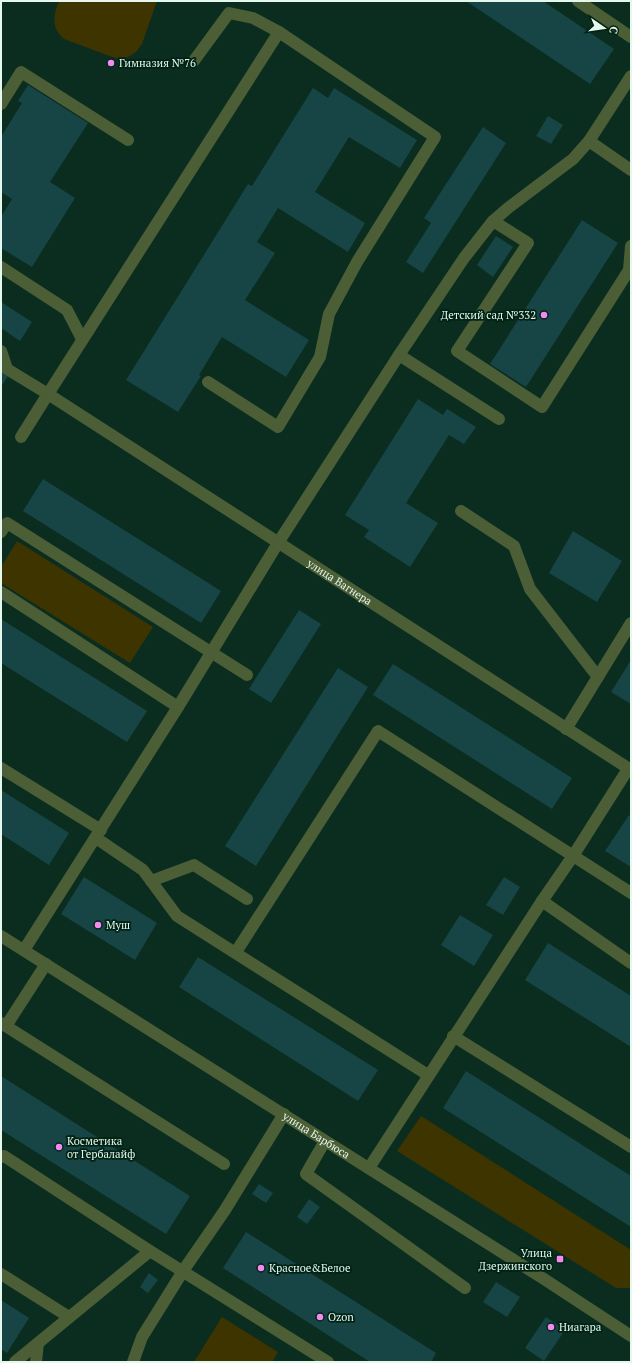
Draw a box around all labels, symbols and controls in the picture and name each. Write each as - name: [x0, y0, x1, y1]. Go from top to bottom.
- north arrow: [584, 8, 624, 48]
- text: С: [606, 25, 621, 35]
- place label: Гимназия №76: [119, 56, 196, 70]
- marker: Гимназия №76: [106, 58, 116, 68]
- place label: Детский cад №332: [441, 308, 536, 322]
- marker: Детский cад №332: [539, 310, 549, 320]
- street label: улица Вагнера: [304, 556, 375, 608]
- place label: Муш: [106, 918, 130, 932]
- marker: Муш: [93, 920, 103, 930]
- street label: улица Барбюса: [279, 1108, 353, 1162]
- place label: Косметика от Гербалайф: [67, 1134, 135, 1161]
- marker: Косметика от Гербалайф: [54, 1142, 64, 1152]
- place label: Улица Дзержинского: [478, 1246, 552, 1273]
- marker: Улица Дзержинского: [555, 1254, 565, 1264]
- place label: Красное&Белое: [269, 1261, 351, 1275]
- marker: Красное&Белое: [256, 1263, 266, 1273]
- place label: Ozon: [328, 1310, 354, 1324]
- marker: Ozon: [315, 1312, 325, 1322]
- place label: Ниагара: [559, 1320, 602, 1334]
- marker: Ниагара: [546, 1322, 556, 1332]

